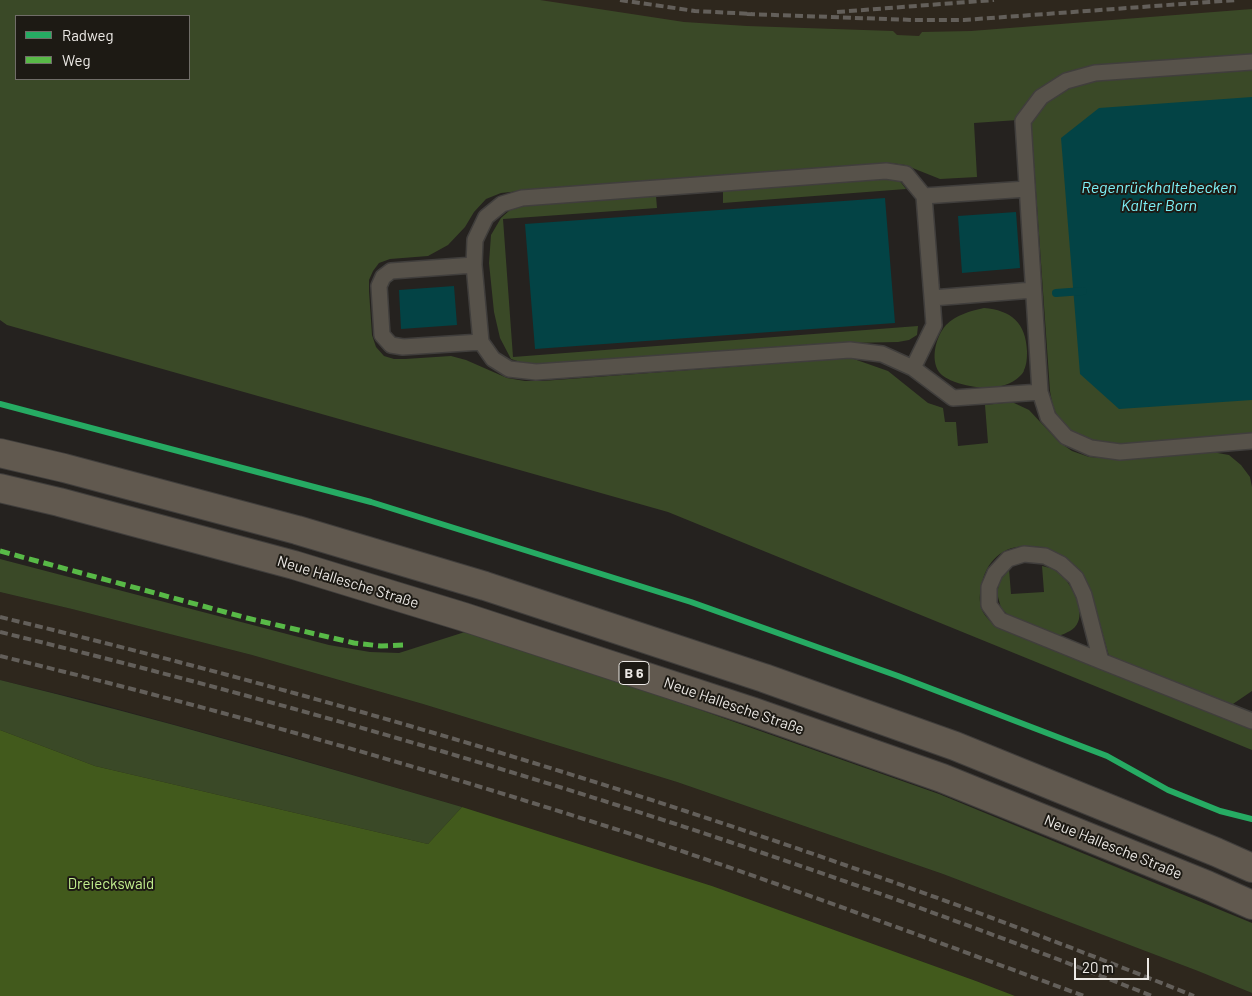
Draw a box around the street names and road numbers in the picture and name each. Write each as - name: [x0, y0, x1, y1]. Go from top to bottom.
- street label: Neue Hallesche Straße: [275, 552, 421, 612]
- road number: B 6: [619, 661, 649, 684]
- street label: Neue Hallesche Straße: [662, 674, 806, 738]
- street label: Neue Hallesche Straße: [1041, 811, 1185, 883]

